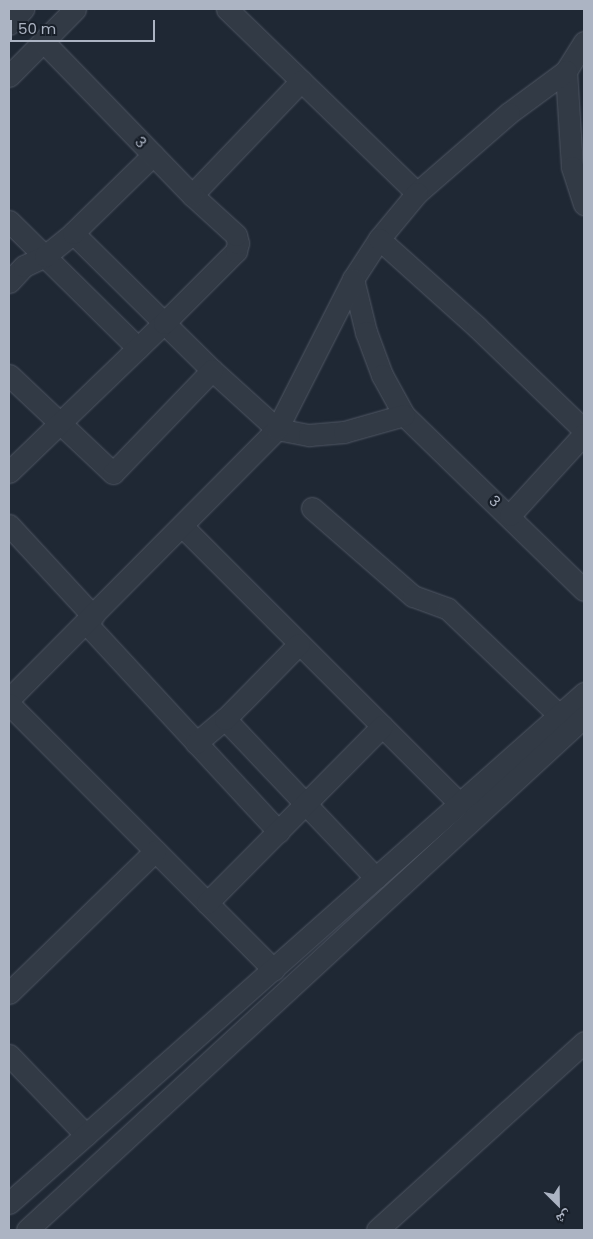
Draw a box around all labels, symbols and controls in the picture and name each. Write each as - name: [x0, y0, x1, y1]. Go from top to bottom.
- scale bar: [12, 10, 158, 42]
- text: 50 m: [18, 18, 56, 39]
- street label: 3: [131, 133, 151, 151]
- street label: 3: [486, 491, 504, 511]
- north arrow: [533, 1179, 583, 1229]
- text: ش: [553, 1206, 575, 1230]

